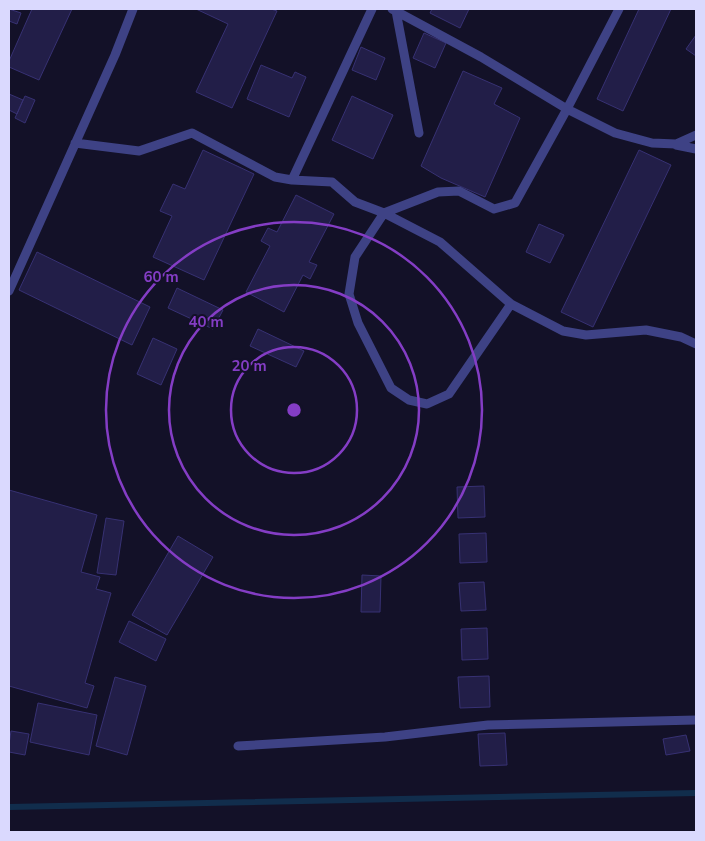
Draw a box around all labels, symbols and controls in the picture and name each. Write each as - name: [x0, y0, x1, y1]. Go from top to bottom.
- text: 60 m: [143, 267, 179, 287]
- text: 40 m: [188, 312, 224, 332]
- text: 20 m: [231, 356, 267, 376]
- centre of rings: [285, 401, 303, 419]

